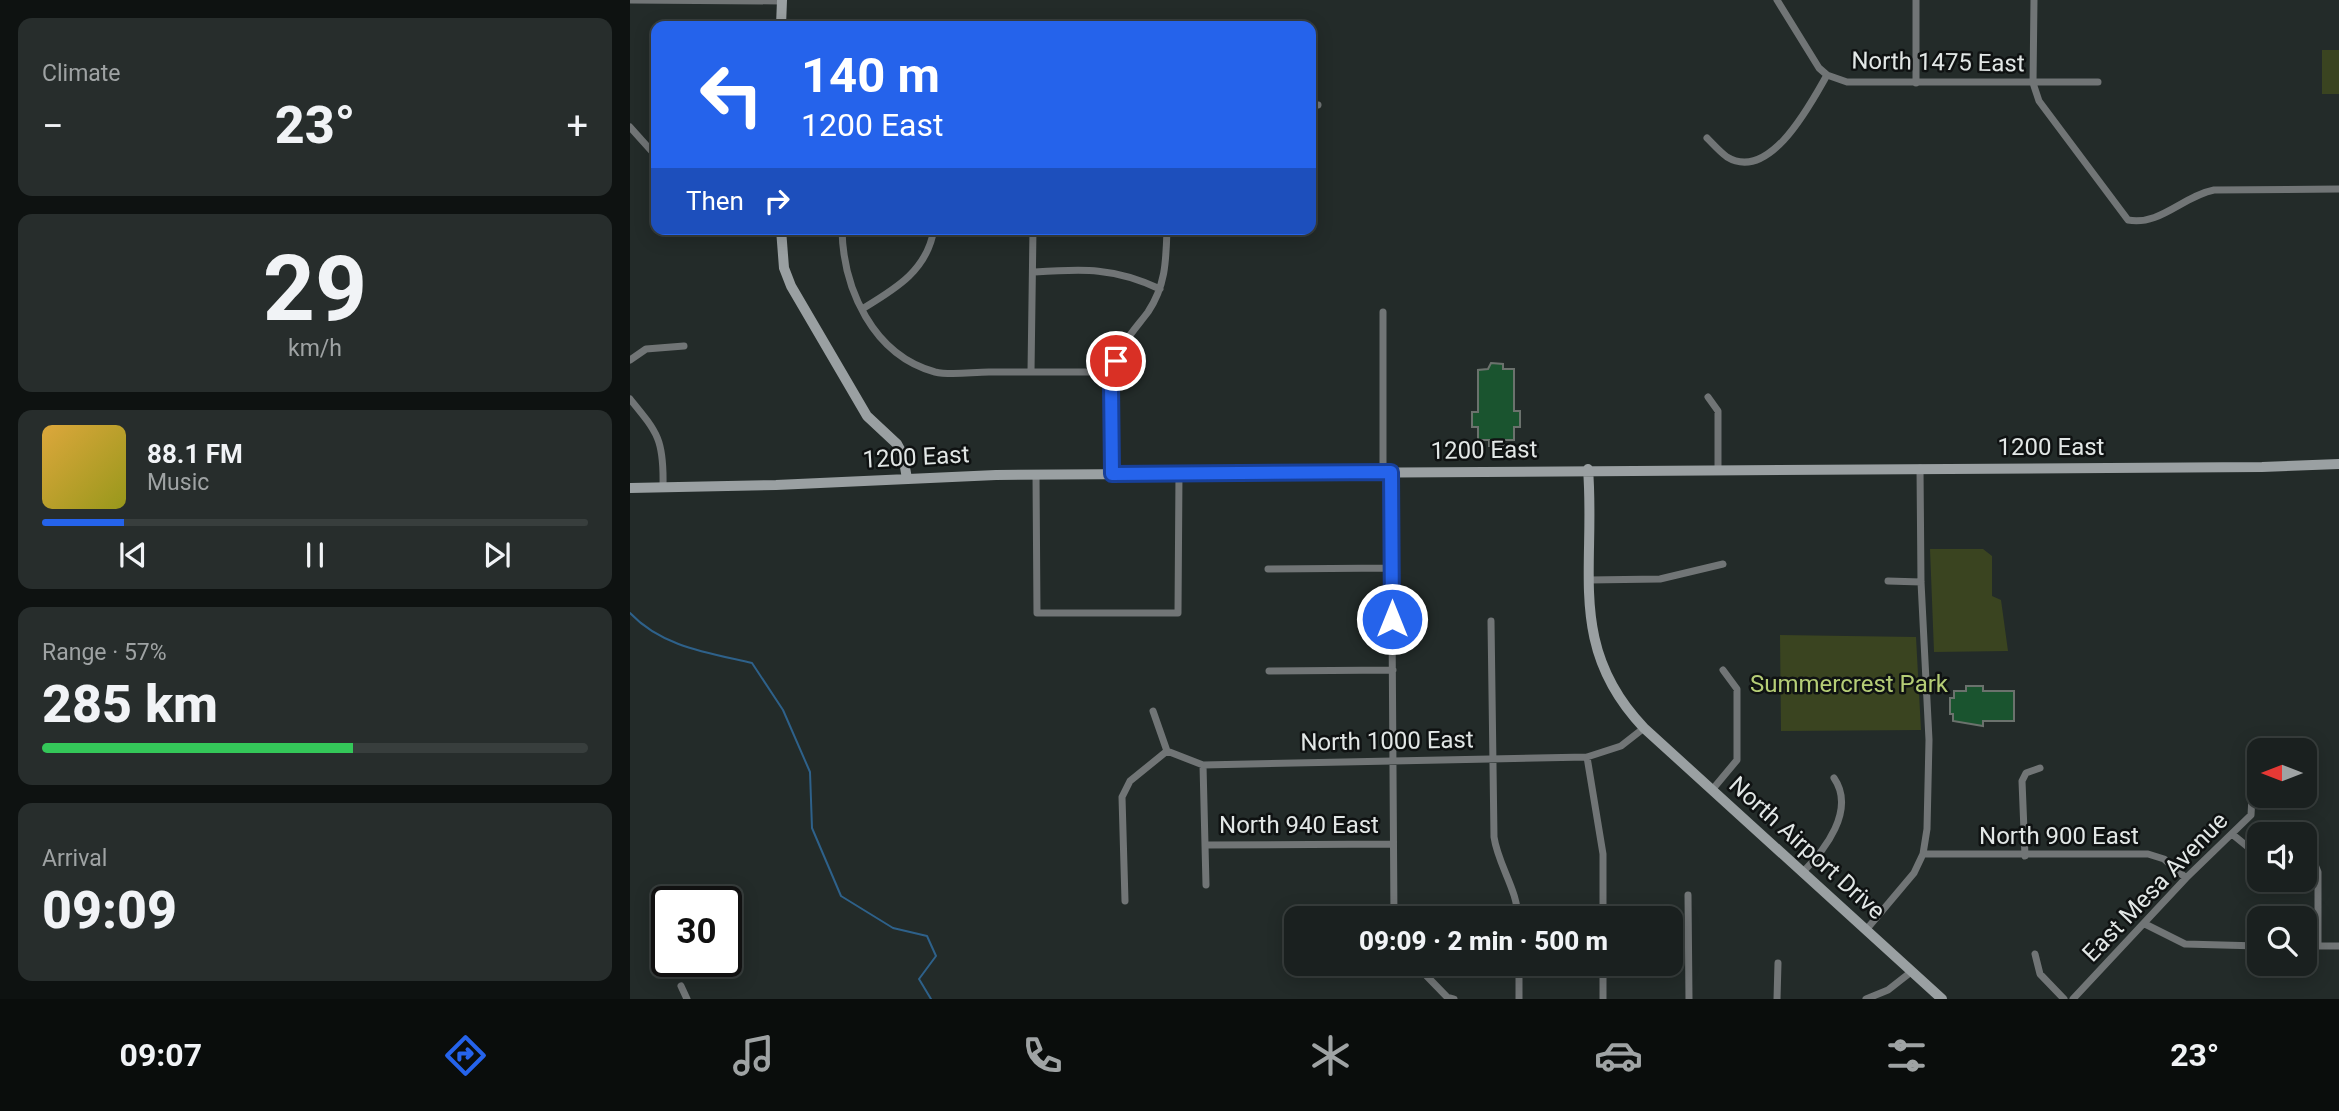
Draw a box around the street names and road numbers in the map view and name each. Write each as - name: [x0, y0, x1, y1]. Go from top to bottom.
- street label: North 1475 East: [1851, 46, 2025, 78]
- street label: 1200 East: [1998, 433, 2105, 461]
- street label: 1200 East: [1430, 435, 1538, 465]
- street label: 1200 East: [862, 440, 970, 474]
- street label: North 1000 East: [1300, 725, 1474, 757]
- street label: North Airport Drive: [1723, 771, 1891, 925]
- street label: East Mesa Avenue: [2077, 807, 2233, 967]
- street label: North 940 East: [1219, 811, 1379, 839]
- street label: North 900 East: [1979, 822, 2139, 850]

